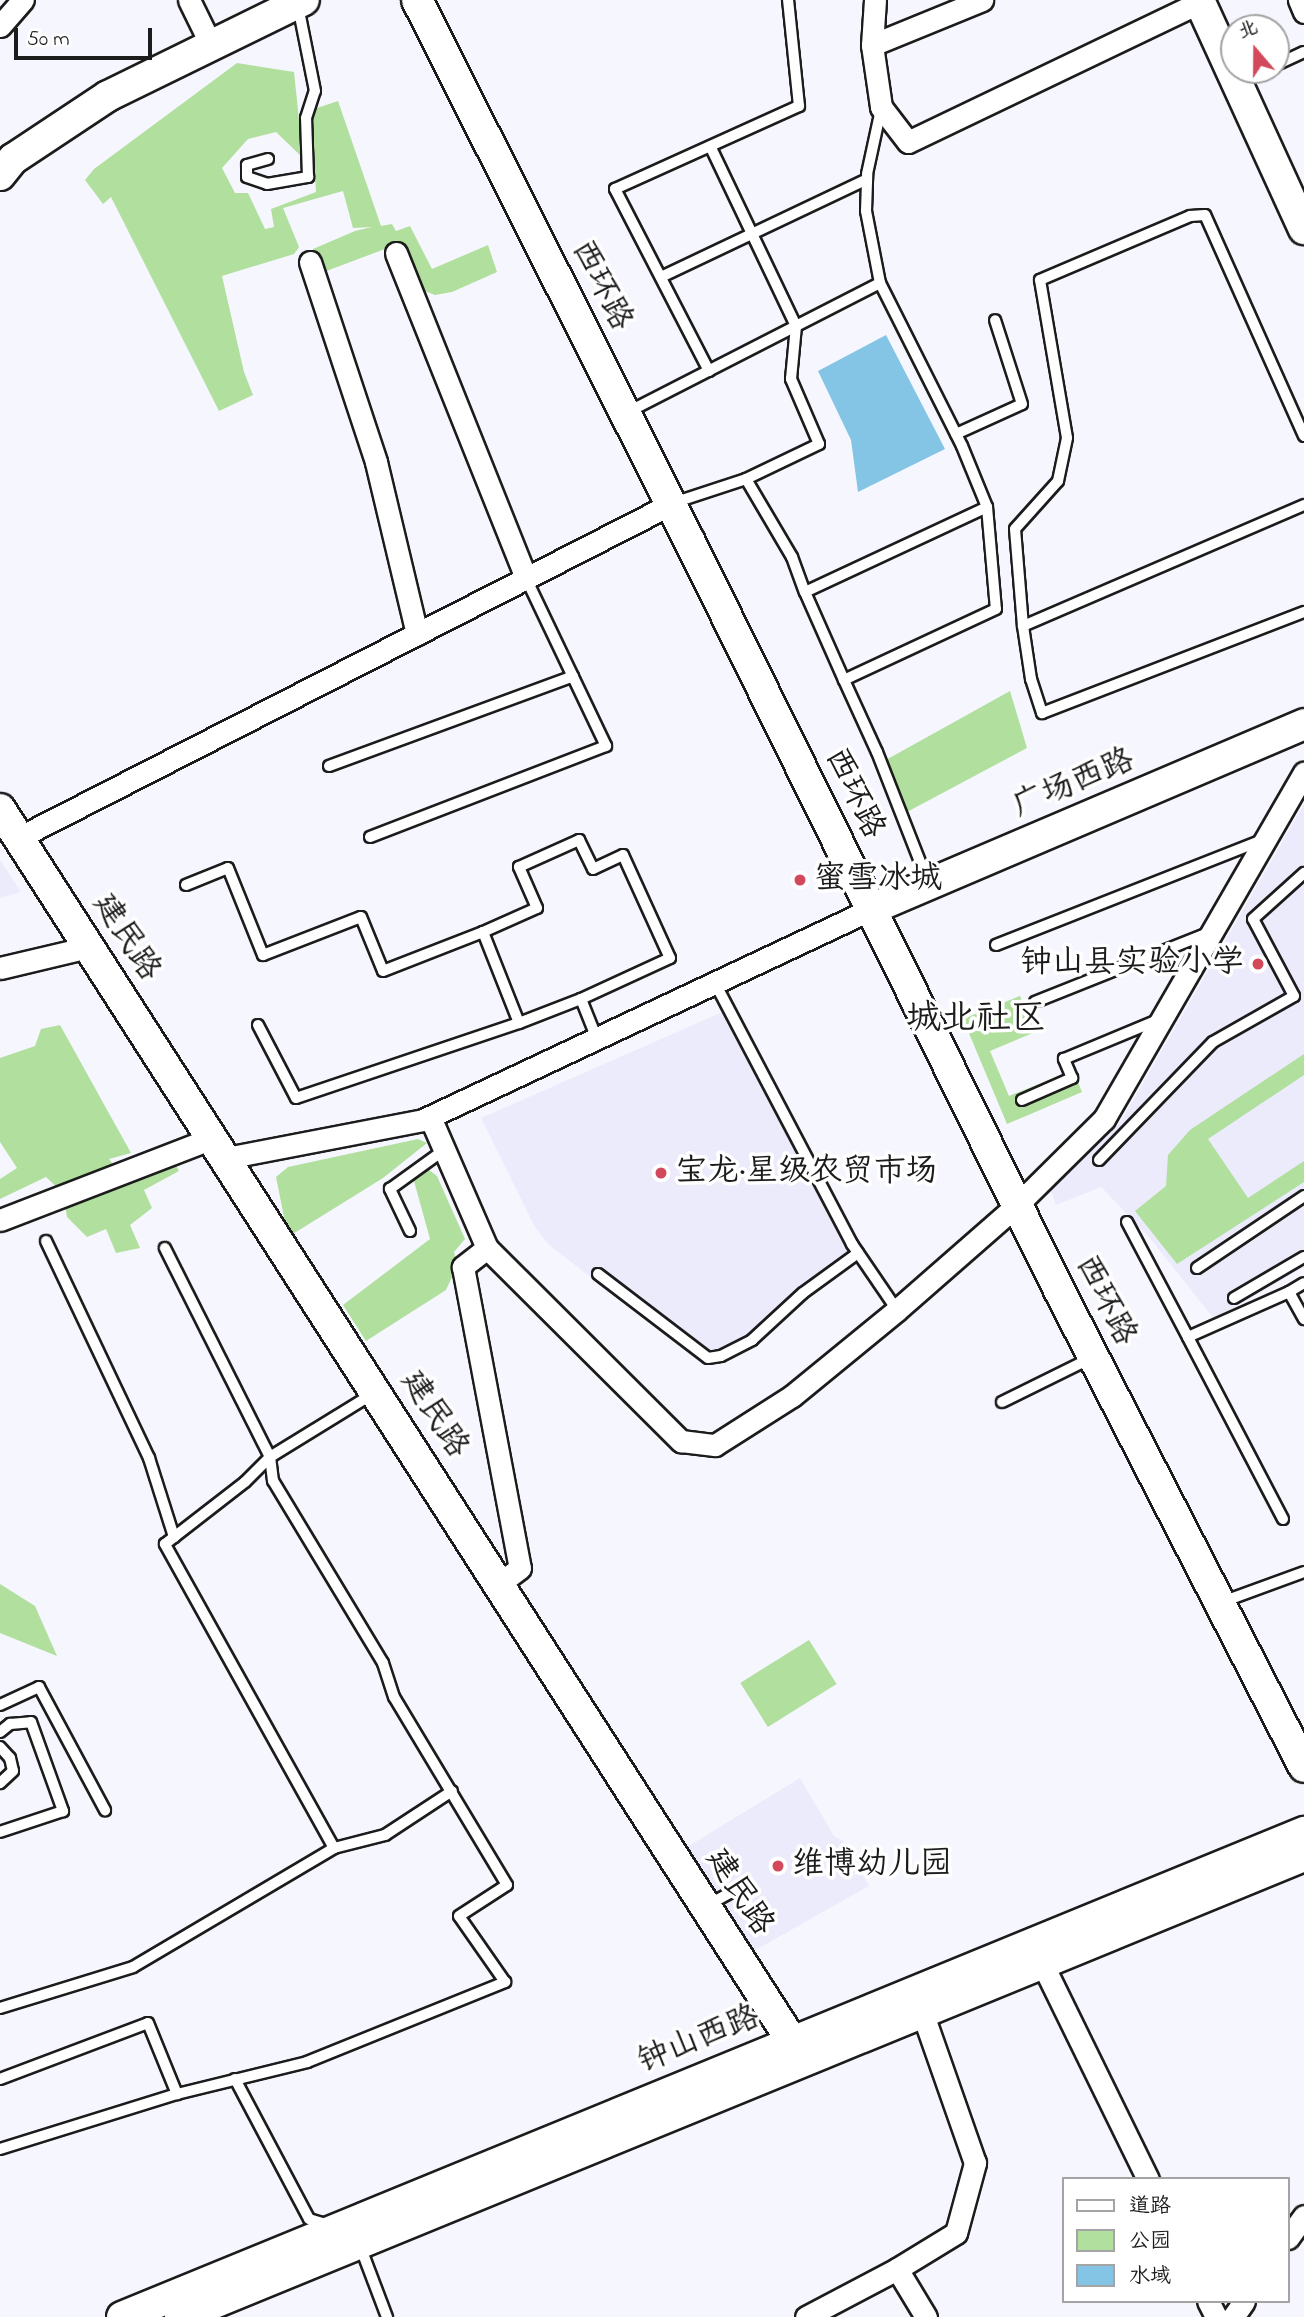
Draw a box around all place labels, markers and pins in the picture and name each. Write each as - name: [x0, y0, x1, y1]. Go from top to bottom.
- place label: 蜜雪冰城: [814, 861, 942, 899]
- marker: 蜜雪冰城: [792, 872, 808, 888]
- place label: 钟山县实验小学: [1020, 945, 1244, 983]
- marker: 钟山县实验小学: [1250, 956, 1266, 972]
- place label: 宝龙·星级农贸市场: [675, 1154, 938, 1192]
- marker: 宝龙·星级农贸市场: [653, 1165, 669, 1181]
- place label: 维博幼儿园: [792, 1847, 952, 1885]
- marker: 维博幼儿园: [770, 1858, 786, 1874]

